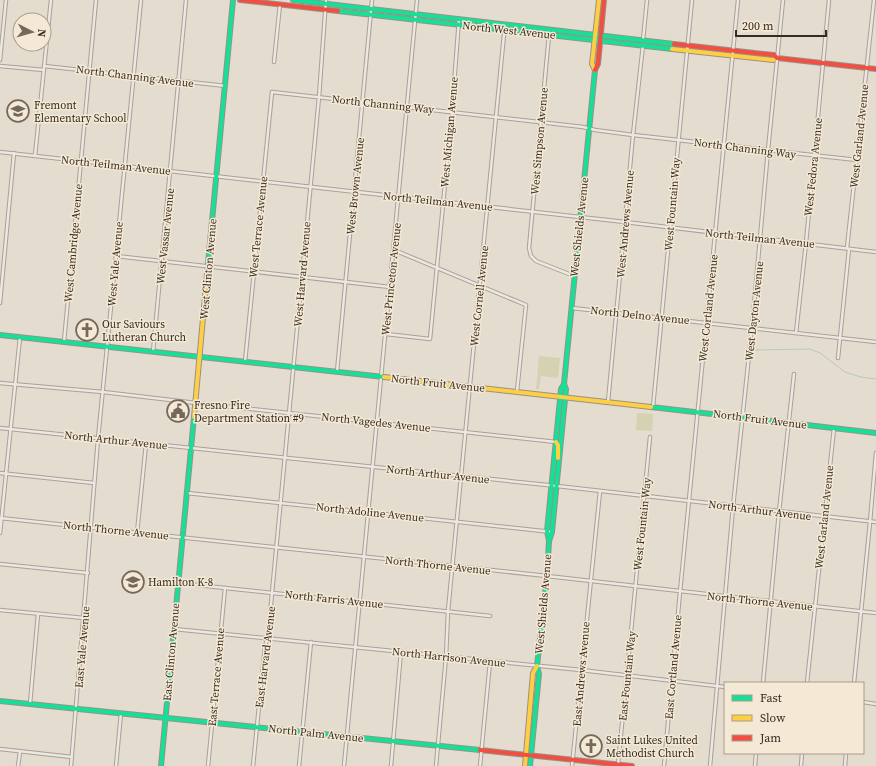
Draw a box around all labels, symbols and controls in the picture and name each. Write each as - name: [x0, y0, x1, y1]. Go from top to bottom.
- north arrow: [12, 12, 52, 52]
- scale bar: [736, 12, 826, 38]
- street label: North West Avenue: [462, 18, 557, 43]
- text: 200 m: [742, 18, 774, 34]
- text: N: [34, 28, 49, 38]
- street label: North Channing Avenue: [75, 62, 195, 91]
- street label: West Michigan Avenue: [437, 76, 462, 188]
- street label: West Garland Avenue: [847, 83, 872, 189]
- street label: West Simpson Avenue: [527, 86, 552, 195]
- street label: North Channing Way: [331, 92, 435, 117]
- school or university icon: Fremont Elementary School: [5, 98, 31, 124]
- place label: Fremont Elementary School: [34, 98, 126, 126]
- street label: West Fedora Avenue: [801, 117, 826, 217]
- street label: North Channing Way: [693, 135, 797, 162]
- street label: West Brown Avenue: [343, 136, 368, 235]
- street label: North Teilman Avenue: [60, 152, 172, 179]
- street label: West Fountain Way: [661, 156, 684, 251]
- street label: West Andrews Avenue: [613, 169, 638, 279]
- street label: West Terrace Avenue: [246, 175, 271, 279]
- street label: West Shields Avenue: [567, 176, 592, 278]
- street label: West Cambridge Avenue: [61, 183, 86, 303]
- street label: West Vassar Avenue: [153, 187, 178, 285]
- street label: North Teilman Avenue: [382, 188, 494, 215]
- street label: West Clinton Avenue: [197, 218, 220, 320]
- street label: West Harvard Avenue: [290, 220, 315, 327]
- street label: West Yale Avenue: [104, 221, 127, 307]
- street label: West Princeton Avenue: [378, 222, 405, 336]
- street label: North Teilman Avenue: [704, 225, 816, 252]
- street label: West Cornell Avenue: [467, 244, 492, 347]
- street label: West Cortland Avenue: [695, 253, 722, 363]
- street label: West Dayton Avenue: [742, 260, 767, 362]
- street label: North Delno Avenue: [590, 303, 691, 328]
- church icon: Our Saviours Lutheran Church: [74, 317, 100, 343]
- place label: Our Saviours Lutheran Church: [102, 317, 187, 345]
- street label: North Fruit Avenue: [390, 371, 486, 396]
- public building icon: Fresno Fire Department Station #9: [165, 398, 191, 424]
- place label: Fresno Fire Department Station #9: [194, 398, 304, 426]
- street label: North Fruit Avenue: [712, 406, 808, 433]
- street label: North Vagedes Avenue: [321, 409, 432, 436]
- street label: North Arthur Avenue: [64, 428, 169, 453]
- street label: North Arthur Avenue: [386, 462, 491, 487]
- street label: West Garland Avenue: [812, 464, 837, 570]
- street label: West Fountain Way: [630, 476, 655, 571]
- street label: North Arthur Avenue: [708, 497, 813, 524]
- street label: North Adoline Avenue: [315, 499, 425, 526]
- street label: North Thorne Avenue: [62, 517, 170, 544]
- street label: North Thorne Avenue: [384, 552, 492, 579]
- street label: West Shields Avenue: [532, 553, 555, 655]
- school or university icon: Hamilton K-8: [120, 569, 146, 595]
- place label: Hamilton K-8: [148, 575, 213, 590]
- street label: North Farris Avenue: [284, 587, 384, 612]
- street label: North Thorne Avenue: [706, 588, 814, 615]
- street label: East Clinton Avenue: [160, 602, 183, 702]
- street label: East Yale Avenue: [71, 605, 94, 689]
- street label: East Harvard Avenue: [252, 605, 279, 709]
- street label: East Cortland Avenue: [661, 614, 686, 720]
- street label: East Andrews Avenue: [569, 621, 594, 727]
- street label: East Terrace Avenue: [205, 627, 228, 727]
- street label: East Fountain Way: [615, 630, 640, 722]
- street label: North Harrison Avenue: [391, 644, 507, 671]
- legend: [724, 682, 864, 754]
- text: Fast: [760, 690, 782, 706]
- text: Slow: [760, 710, 786, 726]
- street label: North Palm Avenue: [268, 721, 365, 746]
- text: Jam: [759, 730, 781, 746]
- church icon: Saint Lukes United Methodist Church: [578, 733, 604, 759]
- place label: Saint Lukes United Methodist Church: [606, 733, 699, 761]

